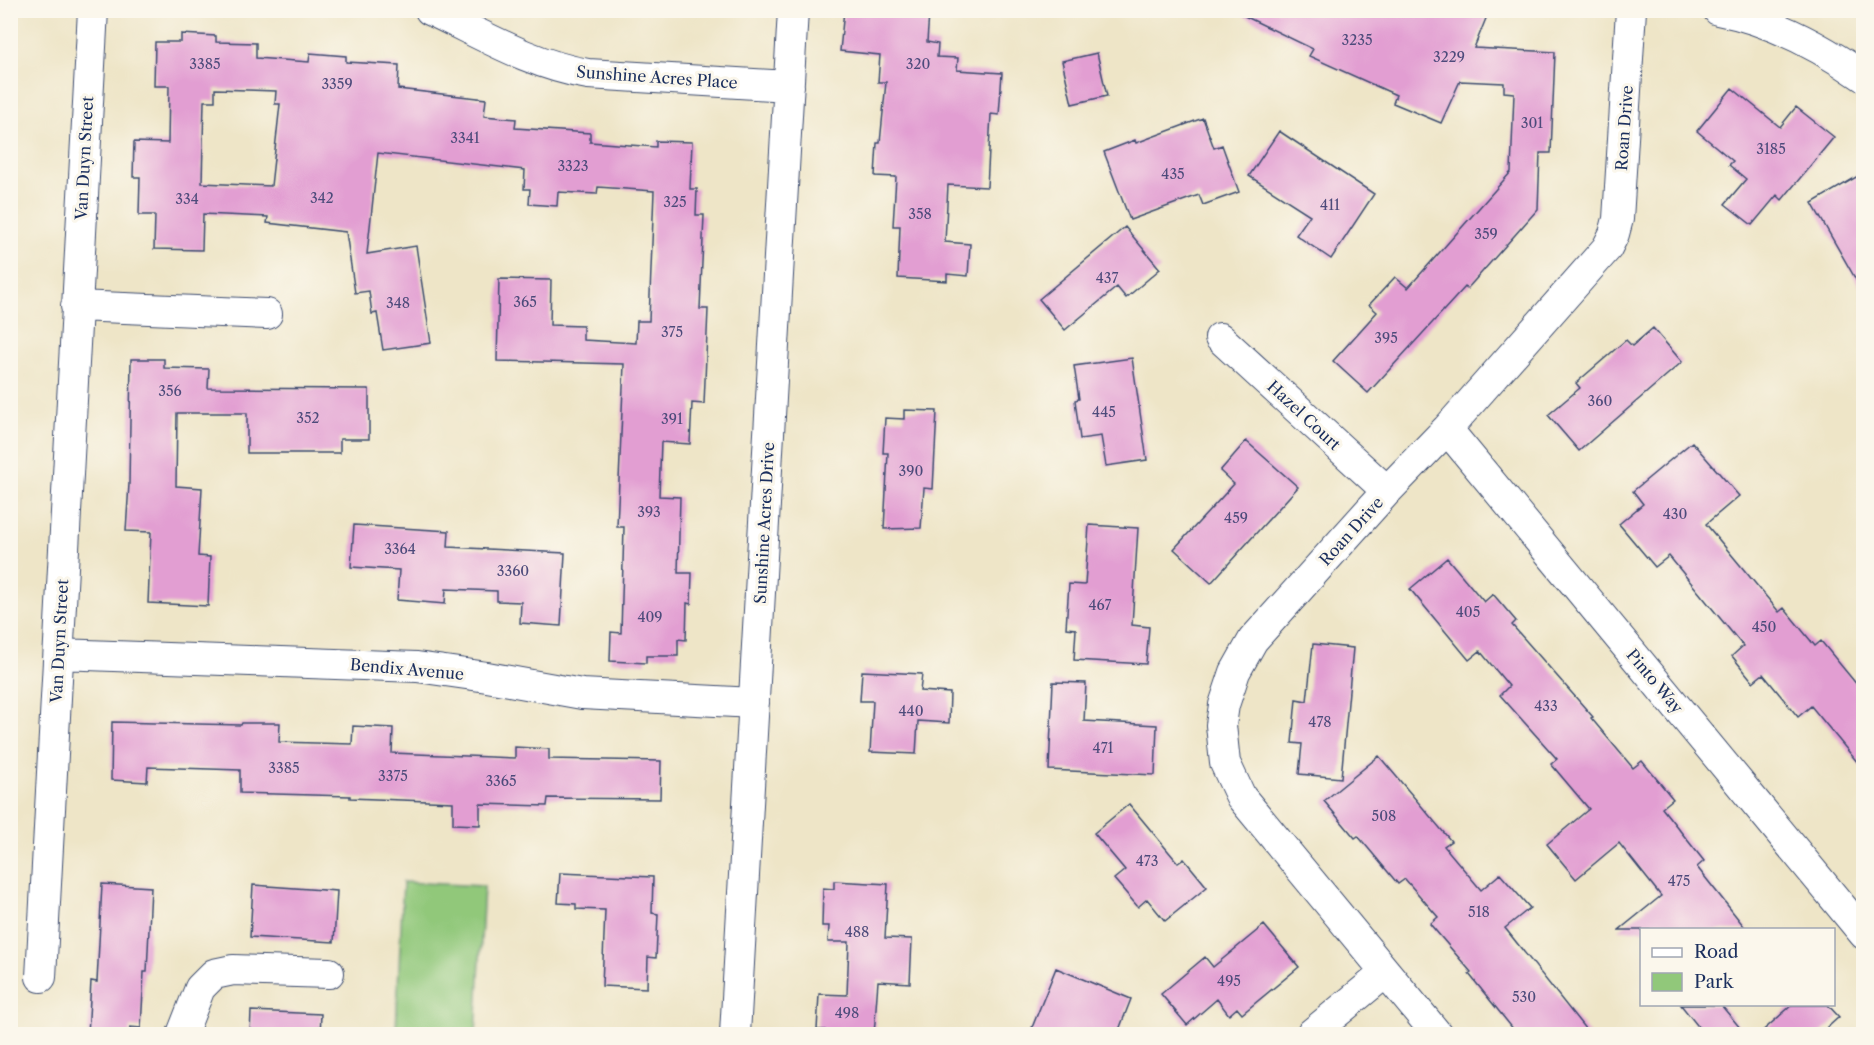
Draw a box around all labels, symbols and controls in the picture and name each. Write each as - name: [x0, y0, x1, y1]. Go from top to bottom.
- house number: 3235: [1341, 31, 1373, 49]
- house number: 3229: [1433, 48, 1465, 66]
- house number: 3385: [189, 55, 221, 73]
- house number: 320: [906, 55, 930, 73]
- street label: Sunshine Acres Place: [576, 61, 738, 93]
- house number: 3359: [321, 75, 353, 93]
- street label: Roan Drive: [1611, 85, 1637, 171]
- street label: Van Duyn Street: [71, 95, 97, 221]
- house number: 301: [1521, 114, 1543, 132]
- house number: 3341: [450, 129, 480, 147]
- house number: 3185: [1756, 140, 1786, 158]
- house number: 3323: [557, 157, 589, 175]
- house number: 435: [1161, 165, 1185, 183]
- house number: 342: [310, 189, 334, 207]
- house number: 334: [175, 190, 199, 208]
- house number: 325: [663, 193, 687, 211]
- house number: 411: [1320, 196, 1340, 214]
- house number: 358: [908, 205, 932, 223]
- house number: 359: [1474, 225, 1498, 243]
- house number: 437: [1096, 269, 1118, 287]
- house number: 365: [513, 293, 537, 311]
- house number: 348: [386, 294, 410, 312]
- house number: 375: [661, 323, 683, 341]
- house number: 395: [1374, 329, 1398, 347]
- street label: Hazel Court: [1263, 376, 1345, 454]
- house number: 356: [158, 382, 182, 400]
- house number: 360: [1588, 392, 1613, 410]
- house number: 445: [1092, 403, 1116, 421]
- house number: 352: [296, 409, 320, 427]
- house number: 391: [661, 410, 683, 428]
- street label: Sunshine Acres Drive: [750, 441, 778, 605]
- house number: 390: [899, 462, 924, 480]
- street label: Roan Drive: [1315, 492, 1387, 570]
- house number: 393: [637, 503, 661, 521]
- house number: 430: [1663, 505, 1687, 523]
- house number: 459: [1224, 509, 1248, 527]
- house number: 3364: [384, 540, 416, 558]
- house number: 3360: [497, 562, 529, 580]
- street label: Van Duyn Street: [46, 578, 72, 704]
- house number: 467: [1088, 596, 1112, 614]
- house number: 405: [1456, 603, 1480, 621]
- house number: 409: [637, 608, 663, 626]
- house number: 450: [1752, 618, 1776, 636]
- street label: Pinto Way: [1622, 645, 1688, 718]
- street label: Bendix Avenue: [349, 654, 465, 684]
- house number: 433: [1534, 697, 1558, 715]
- house number: 440: [898, 702, 924, 720]
- house number: 478: [1308, 713, 1332, 731]
- house number: 471: [1093, 739, 1114, 757]
- house number: 3385: [268, 759, 300, 777]
- house number: 3375: [378, 767, 408, 785]
- house number: 3365: [485, 772, 517, 790]
- house number: 508: [1372, 807, 1396, 825]
- house number: 473: [1136, 852, 1158, 870]
- house number: 475: [1668, 872, 1690, 890]
- house number: 518: [1468, 903, 1490, 921]
- house number: 488: [845, 923, 869, 941]
- legend: [1640, 928, 1835, 1006]
- text: Road: [1694, 941, 1739, 963]
- text: Park: [1694, 971, 1735, 993]
- house number: 495: [1217, 972, 1241, 990]
- house number: 530: [1512, 988, 1536, 1006]
- house number: 498: [835, 1004, 859, 1022]

